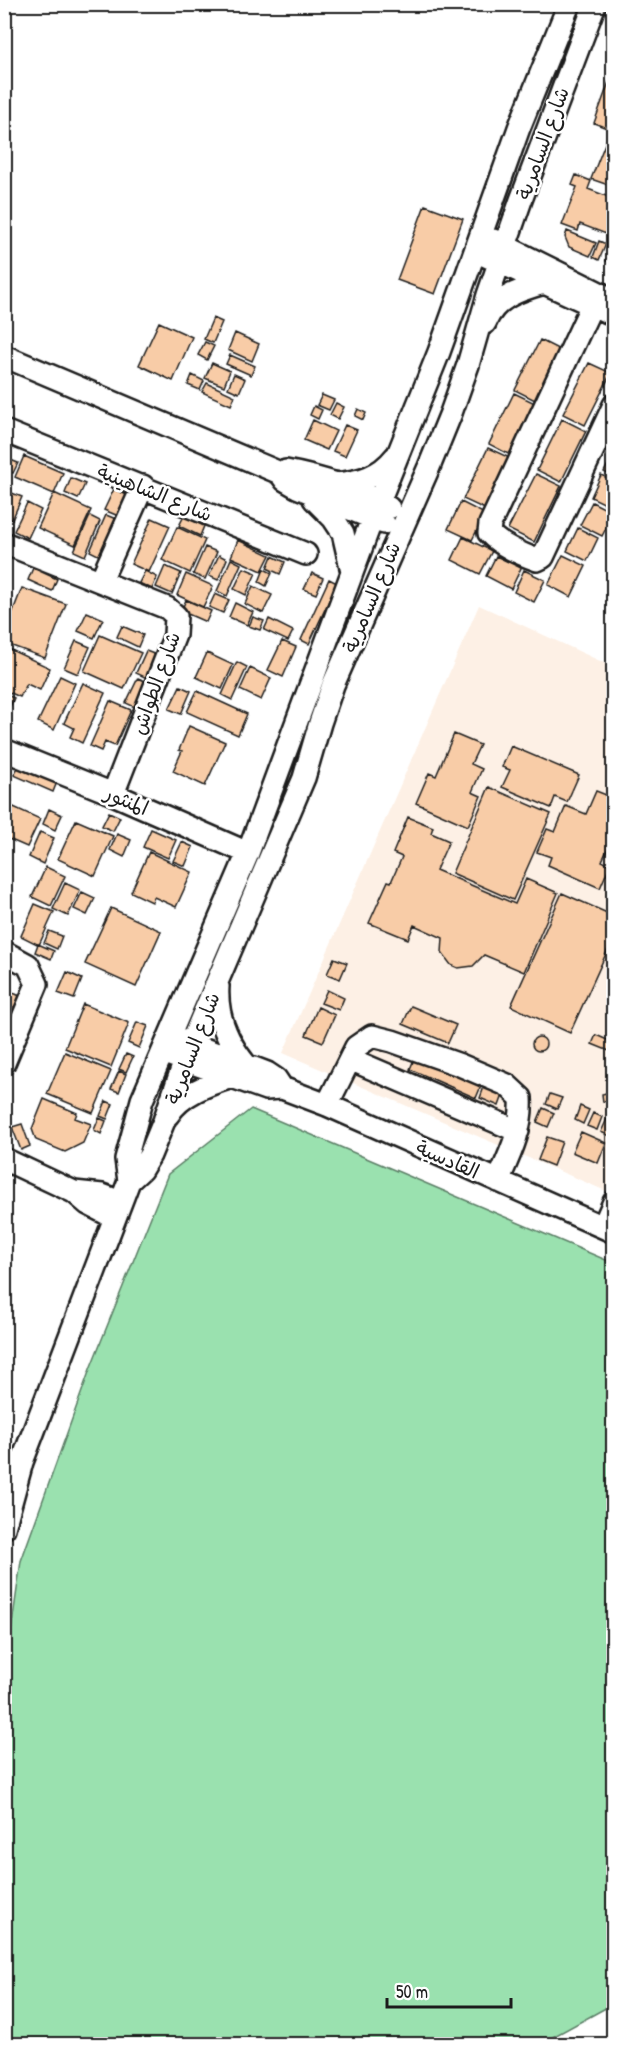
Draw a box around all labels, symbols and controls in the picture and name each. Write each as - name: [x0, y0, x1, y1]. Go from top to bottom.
- street label: شارع السامرية: [509, 83, 576, 203]
- street label: شارع الشاهينية: [93, 457, 217, 528]
- street label: شارع السامرية: [336, 538, 407, 657]
- street label: شارع الطواش: [124, 628, 187, 739]
- street label: المنثور: [99, 778, 153, 821]
- street label: شارع السامرية: [158, 988, 227, 1108]
- street label: القادسية: [412, 1133, 484, 1185]
- scale bar: [387, 1971, 512, 2009]
- text: 50 m: [396, 1979, 428, 2004]

